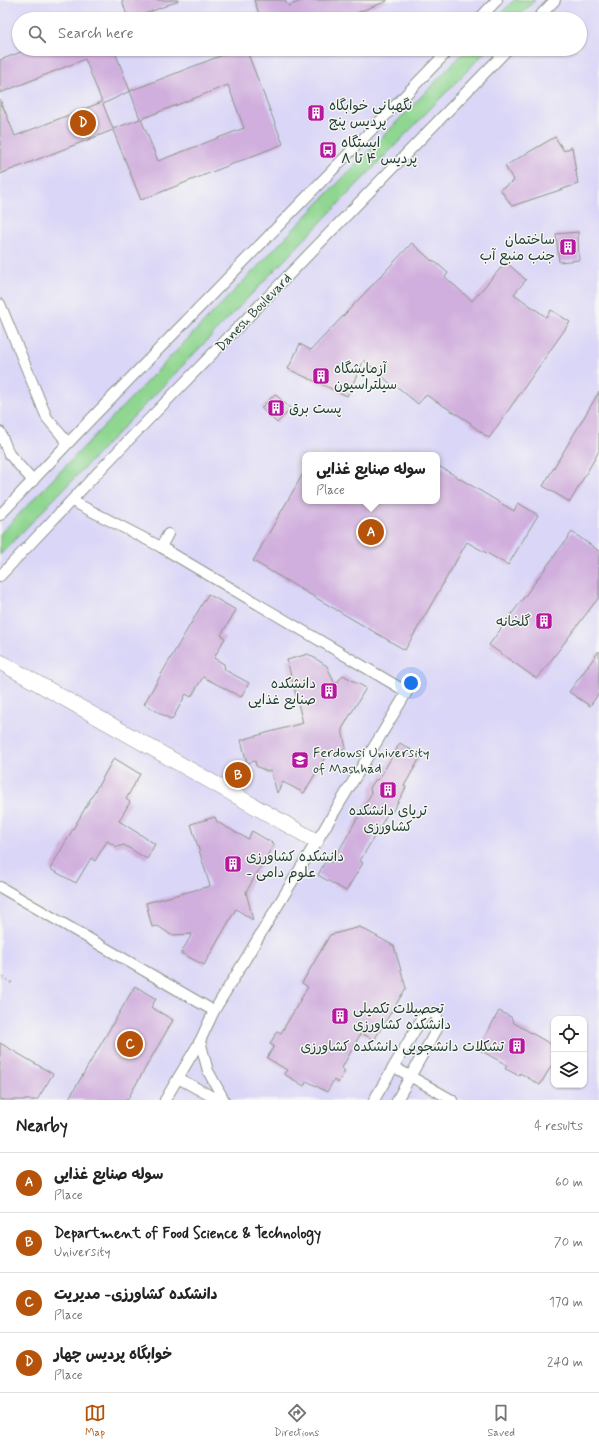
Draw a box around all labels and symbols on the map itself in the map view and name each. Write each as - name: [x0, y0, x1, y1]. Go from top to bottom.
- place label: نگهبانی خوابگاه پردیس پنج: [329, 97, 412, 131]
- building icon: نگهبانی خوابگاه پردیس پنج: [306, 103, 326, 123]
- pin: D: [70, 108, 96, 138]
- place label: ایستگاه پردیس ۴ تا ۸: [341, 134, 417, 168]
- bus stop icon: ایستگاه پردیس ۴ تا ۸: [318, 140, 338, 160]
- place label: ساختمان جنب منبع آب: [480, 231, 555, 266]
- building icon: ساختمان جنب منبع آب: [558, 237, 578, 257]
- street label: Danesh Boulevard: [212, 270, 296, 356]
- place label: آزمایشگاه سیلتراسیون: [334, 360, 397, 394]
- building icon: آزمایشگاه سیلتراسیون: [311, 366, 331, 386]
- building icon: پست برق: [266, 398, 286, 418]
- place label: پست برق: [289, 400, 342, 418]
- pin: A: [358, 517, 384, 547]
- building icon: گلخانه: [534, 611, 554, 631]
- place label: گلخانه: [496, 613, 531, 631]
- your location: [401, 673, 421, 693]
- place label: دانشکده صنایع غذایی: [248, 675, 316, 710]
- building icon: دانشکده صنایع غذایی: [319, 681, 339, 701]
- place label: Ferdowsi University of Mashhad: [313, 744, 429, 778]
- school or university icon: Ferdowsi University of Mashhad: [290, 750, 310, 770]
- pin: B: [225, 760, 251, 790]
- building icon: تریای دانشکده کشاورزی: [378, 780, 398, 800]
- place label: تریای دانشکده کشاورزی: [349, 802, 428, 836]
- place label: دانشکده کشاورزی - علوم دامی: [246, 848, 344, 883]
- building icon: دانشکده کشاورزی - علوم دامی: [223, 854, 243, 874]
- place label: تحصیلات تکمیلی دانشکده کشاورزی: [353, 1000, 451, 1034]
- building icon: تحصیلات تکمیلی دانشکده کشاورزی: [330, 1006, 350, 1026]
- pin: C: [117, 1029, 143, 1059]
- building icon: تشکلات دانشجویی دانشکده کشاورزی: [507, 1036, 527, 1056]
- place label: تشکلات دانشجویی دانشکده کشاورزی: [300, 1038, 505, 1056]

